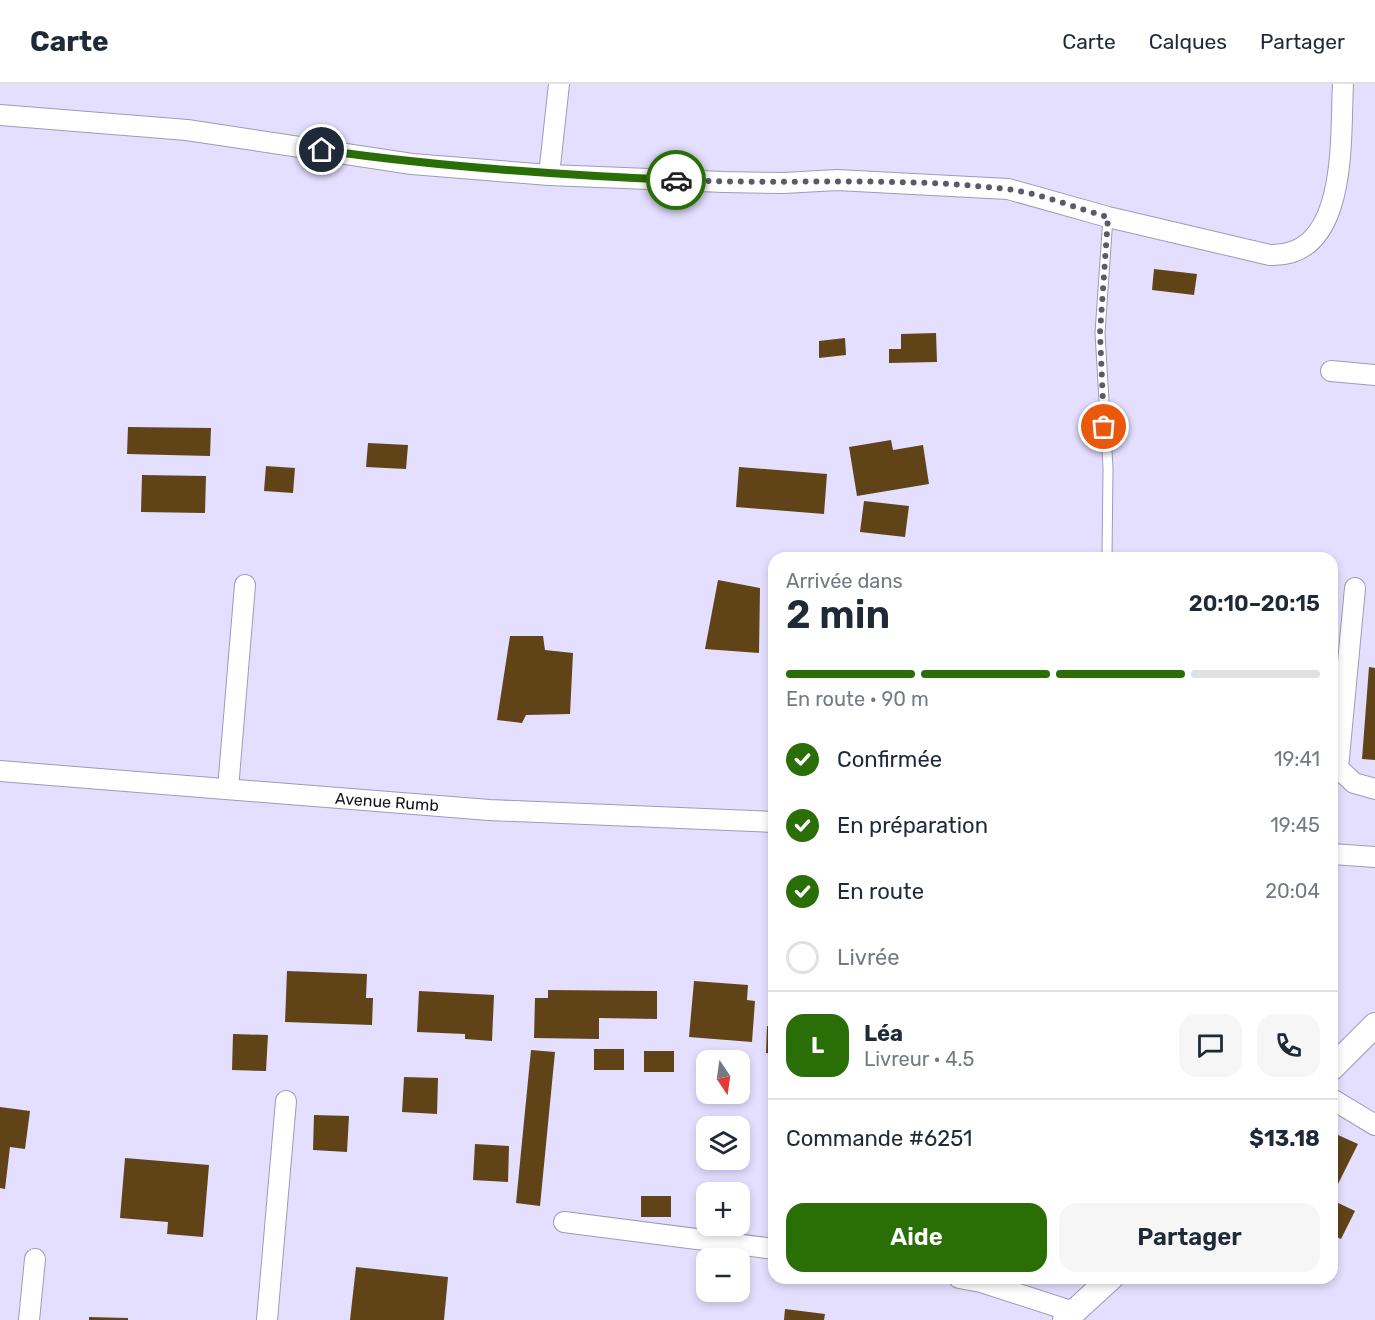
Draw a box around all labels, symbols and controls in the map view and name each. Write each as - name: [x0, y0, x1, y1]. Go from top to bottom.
- text: Carte: [30, 25, 109, 58]
- text: Carte: [1062, 29, 1116, 54]
- text: Calques: [1149, 29, 1227, 54]
- text: Partager: [1260, 29, 1345, 54]
- pin: [296, 124, 347, 175]
- icon: home: [305, 133, 338, 166]
- courier: [646, 150, 706, 210]
- icon: car: [660, 164, 693, 197]
- pin: [1078, 401, 1129, 452]
- icon: bag: [1087, 410, 1120, 443]
- text: Arrivée dans: [786, 569, 903, 593]
- text: 20:10–20:15: [1189, 590, 1320, 617]
- text: 2 min: [786, 592, 890, 638]
- text: En route · 90 m: [786, 687, 929, 711]
- icon: check: [786, 743, 819, 776]
- text: Confirmée: [837, 746, 942, 773]
- text: 19:41: [1274, 747, 1320, 771]
- street label: Avenue Rumb: [335, 789, 439, 815]
- icon: check: [786, 809, 819, 842]
- text: En préparation: [837, 812, 988, 839]
- text: 19:45: [1270, 813, 1320, 837]
- icon: check: [786, 875, 819, 908]
- text: En route: [837, 878, 924, 905]
- text: 20:04: [1265, 879, 1320, 903]
- text: Livrée: [837, 944, 900, 971]
- button: chat: [1179, 1014, 1242, 1077]
- button: phone: [1257, 1014, 1320, 1077]
- text: Léa: [864, 1020, 903, 1047]
- text: L: [811, 1032, 824, 1059]
- text: Livreur · 4.5: [864, 1047, 974, 1071]
- north arrow: [696, 1050, 750, 1104]
- map controls: [696, 1050, 750, 1302]
- button: layers: [696, 1116, 750, 1170]
- text: Commande #6251: [786, 1125, 972, 1152]
- text: $13.18: [1249, 1125, 1320, 1152]
- button: +: [696, 1182, 750, 1236]
- button: Aide: [786, 1203, 1047, 1272]
- button: Partager: [1059, 1203, 1320, 1272]
- button: −: [696, 1248, 750, 1302]

